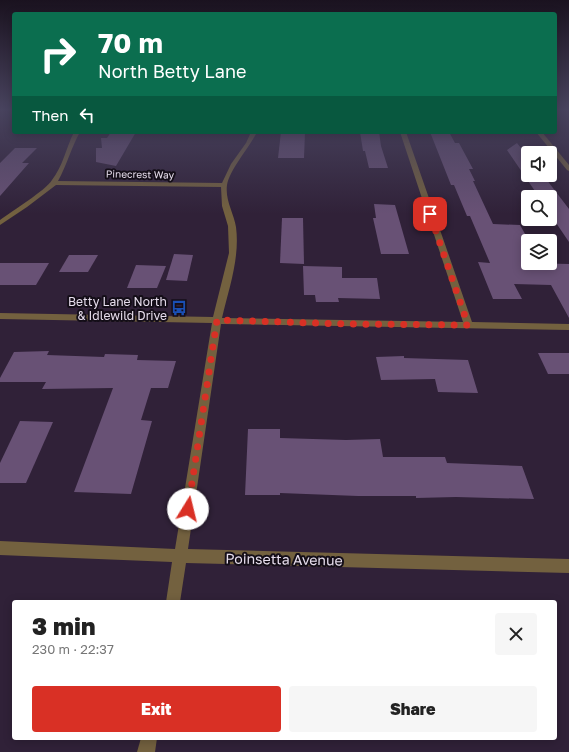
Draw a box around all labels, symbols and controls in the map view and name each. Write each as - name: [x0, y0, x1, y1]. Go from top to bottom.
- text: 70 m: [98, 26, 163, 59]
- icon: right: [32, 28, 84, 80]
- text: North Betty Lane: [98, 60, 246, 82]
- icon: left: [76, 104, 98, 126]
- text: Then: [32, 106, 68, 124]
- map controls: [521, 146, 557, 270]
- button: sound: [521, 146, 557, 182]
- street label: Pinecrest Way: [106, 167, 175, 181]
- button: search: [521, 190, 557, 226]
- pin: [413, 197, 447, 231]
- icon: arrive: [419, 203, 441, 225]
- button: layers: [521, 234, 557, 270]
- place label: Betty Lane North & Idlewild Drive: [68, 294, 167, 323]
- bus stop icon: Betty Lane North & Idlewild Drive: [170, 299, 188, 317]
- position arrow: [167, 488, 209, 530]
- street label: Poinsetta Avenue: [225, 549, 343, 569]
- text: 3 min: [32, 611, 95, 640]
- button: close: [495, 613, 537, 655]
- text: 230 m · 22:37: [32, 641, 114, 657]
- button: Exit: [32, 686, 281, 732]
- button: Share: [289, 686, 537, 732]

